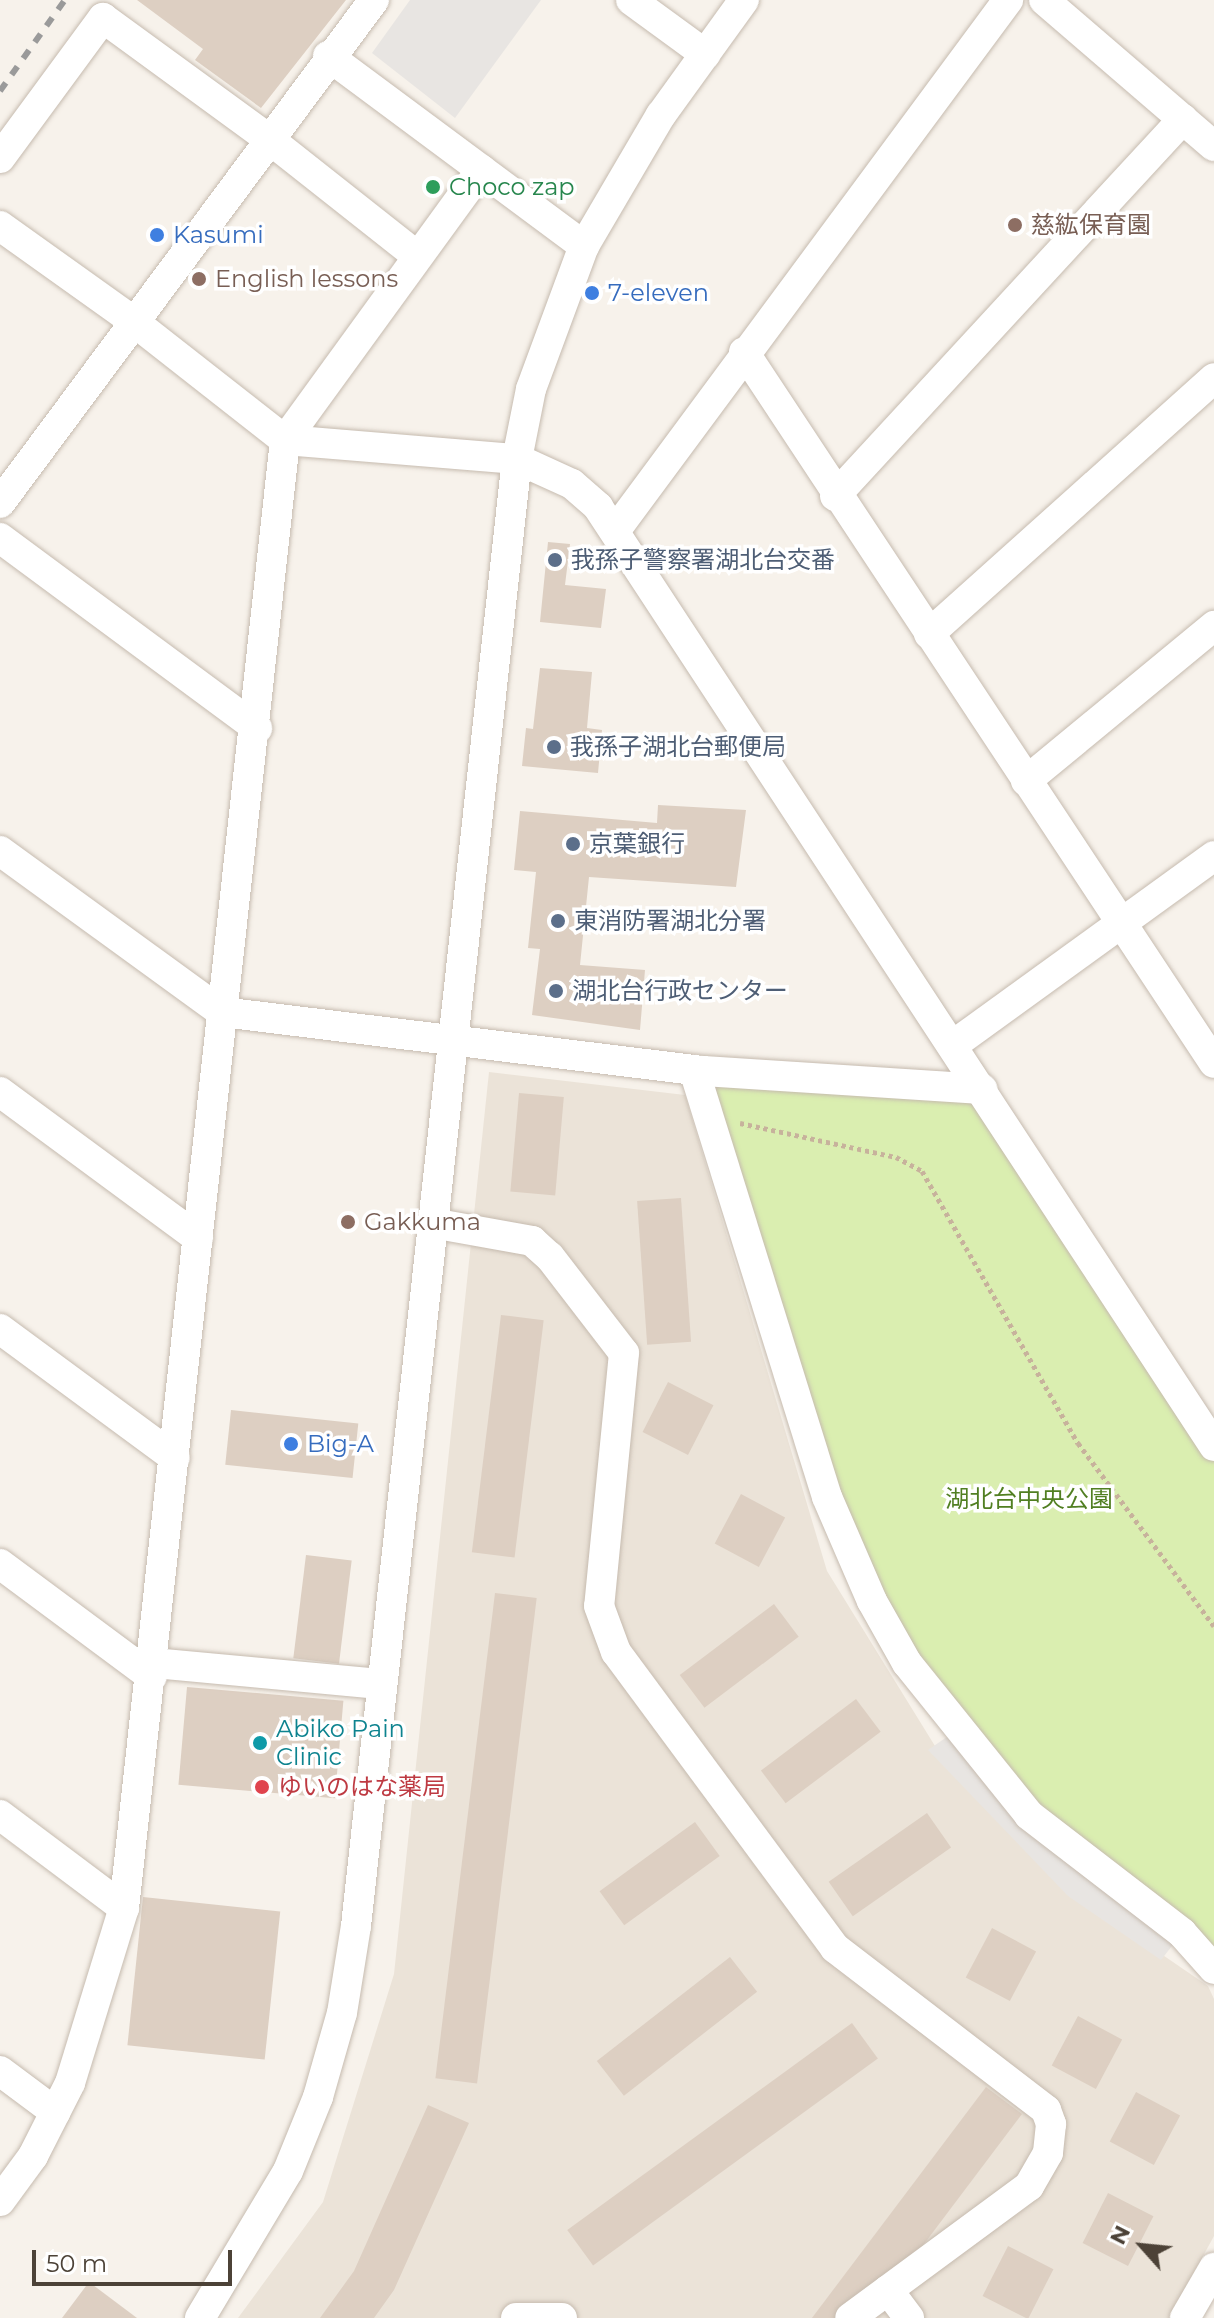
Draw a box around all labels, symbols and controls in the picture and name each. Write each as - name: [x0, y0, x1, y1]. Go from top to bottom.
- place label: Choco zap: [449, 173, 575, 201]
- marker: Choco zap: [424, 178, 442, 196]
- place label: 慈紘保育園: [1031, 211, 1151, 239]
- marker: 慈紘保育園: [1006, 216, 1024, 234]
- place label: Kasumi: [173, 221, 264, 249]
- marker: Kasumi: [148, 226, 166, 244]
- place label: English lessons: [215, 265, 398, 293]
- marker: English lessons: [190, 270, 208, 288]
- place label: 7-eleven: [608, 279, 709, 307]
- marker: 7-eleven: [583, 284, 601, 302]
- place label: 我孫子警察署湖北台交番: [571, 546, 835, 574]
- marker: 我孫子警察署湖北台交番: [546, 551, 564, 569]
- place label: 我孫子湖北台郵便局: [570, 733, 786, 761]
- marker: 我孫子湖北台郵便局: [545, 738, 563, 756]
- place label: 京葉銀行: [589, 830, 685, 858]
- marker: 京葉銀行: [564, 835, 582, 853]
- place label: 東消防署湖北分署: [574, 907, 766, 935]
- marker: 東消防署湖北分署: [549, 912, 567, 930]
- place label: 湖北台行政センター: [572, 977, 788, 1005]
- marker: 湖北台行政センター: [547, 982, 565, 1000]
- place label: Gakkuma: [364, 1208, 481, 1236]
- marker: Gakkuma: [339, 1213, 357, 1231]
- place label: Big-A: [307, 1430, 374, 1458]
- marker: Big-A: [282, 1435, 300, 1453]
- park label: 湖北台中央公園: [945, 1485, 1113, 1513]
- place label: Abiko Pain Clinic: [276, 1715, 405, 1771]
- marker: Abiko Pain Clinic: [251, 1734, 269, 1752]
- place label: ゆいのはな薬局: [278, 1773, 446, 1801]
- marker: ゆいのはな薬局: [253, 1778, 271, 1796]
- north arrow: [1102, 2206, 1182, 2286]
- text: N: [1104, 2221, 1136, 2249]
- scale bar: [36, 2234, 236, 2284]
- text: 50 m: [46, 2249, 107, 2278]

